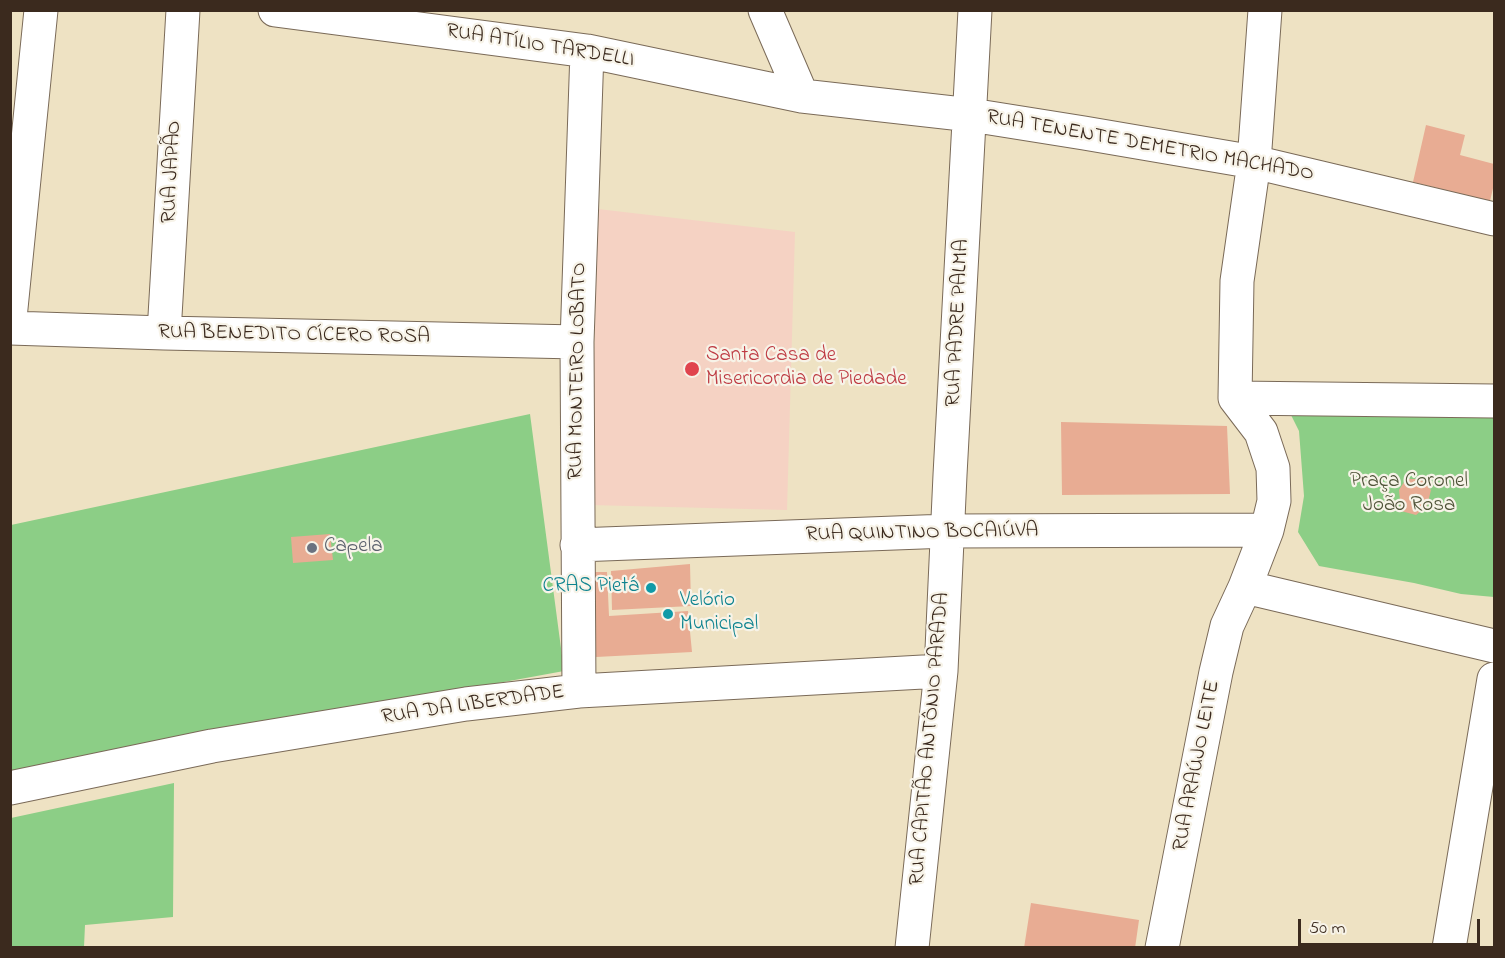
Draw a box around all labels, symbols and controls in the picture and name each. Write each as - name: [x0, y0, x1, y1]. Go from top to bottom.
- street label: RUA ATÍLIO TARDELLI: [444, 20, 636, 74]
- street label: RUA TENENTE DEMETRIO MACHADO: [984, 106, 1316, 188]
- street label: RUA JAPÃO: [158, 120, 188, 224]
- street label: RUA PADRE PALMA: [942, 238, 976, 408]
- street label: RUA MONTEIRO LOBATO: [565, 262, 593, 480]
- street label: RUA BENEDITO CÍCERO ROSA: [158, 321, 430, 351]
- place label: Santa Casa de Misericordia de Piedade: [706, 344, 907, 394]
- marker: Santa Casa de Misericordia de Piedade: [683, 360, 701, 378]
- park label: Praça Coronel João Rosa: [1350, 470, 1468, 520]
- street label: RUA QUINTINO BOCAIÚVA: [806, 519, 1038, 549]
- place label: Capela: [324, 535, 383, 561]
- marker: Capela: [305, 541, 319, 555]
- place label: CRAS Pietá: [542, 575, 639, 601]
- marker: CRAS Pietá: [644, 581, 658, 595]
- place label: Velório Municipal: [680, 589, 758, 639]
- street label: RUA CAPITÃO ANTÔNIO PARADA: [906, 591, 956, 887]
- marker: Velório Municipal: [661, 607, 675, 621]
- street label: RUA ARAÚJO LEITE: [1169, 679, 1227, 853]
- street label: RUA DA LIBERDADE: [380, 681, 566, 731]
- scale bar: [1301, 907, 1482, 945]
- text: 50 m: [1309, 916, 1346, 942]

